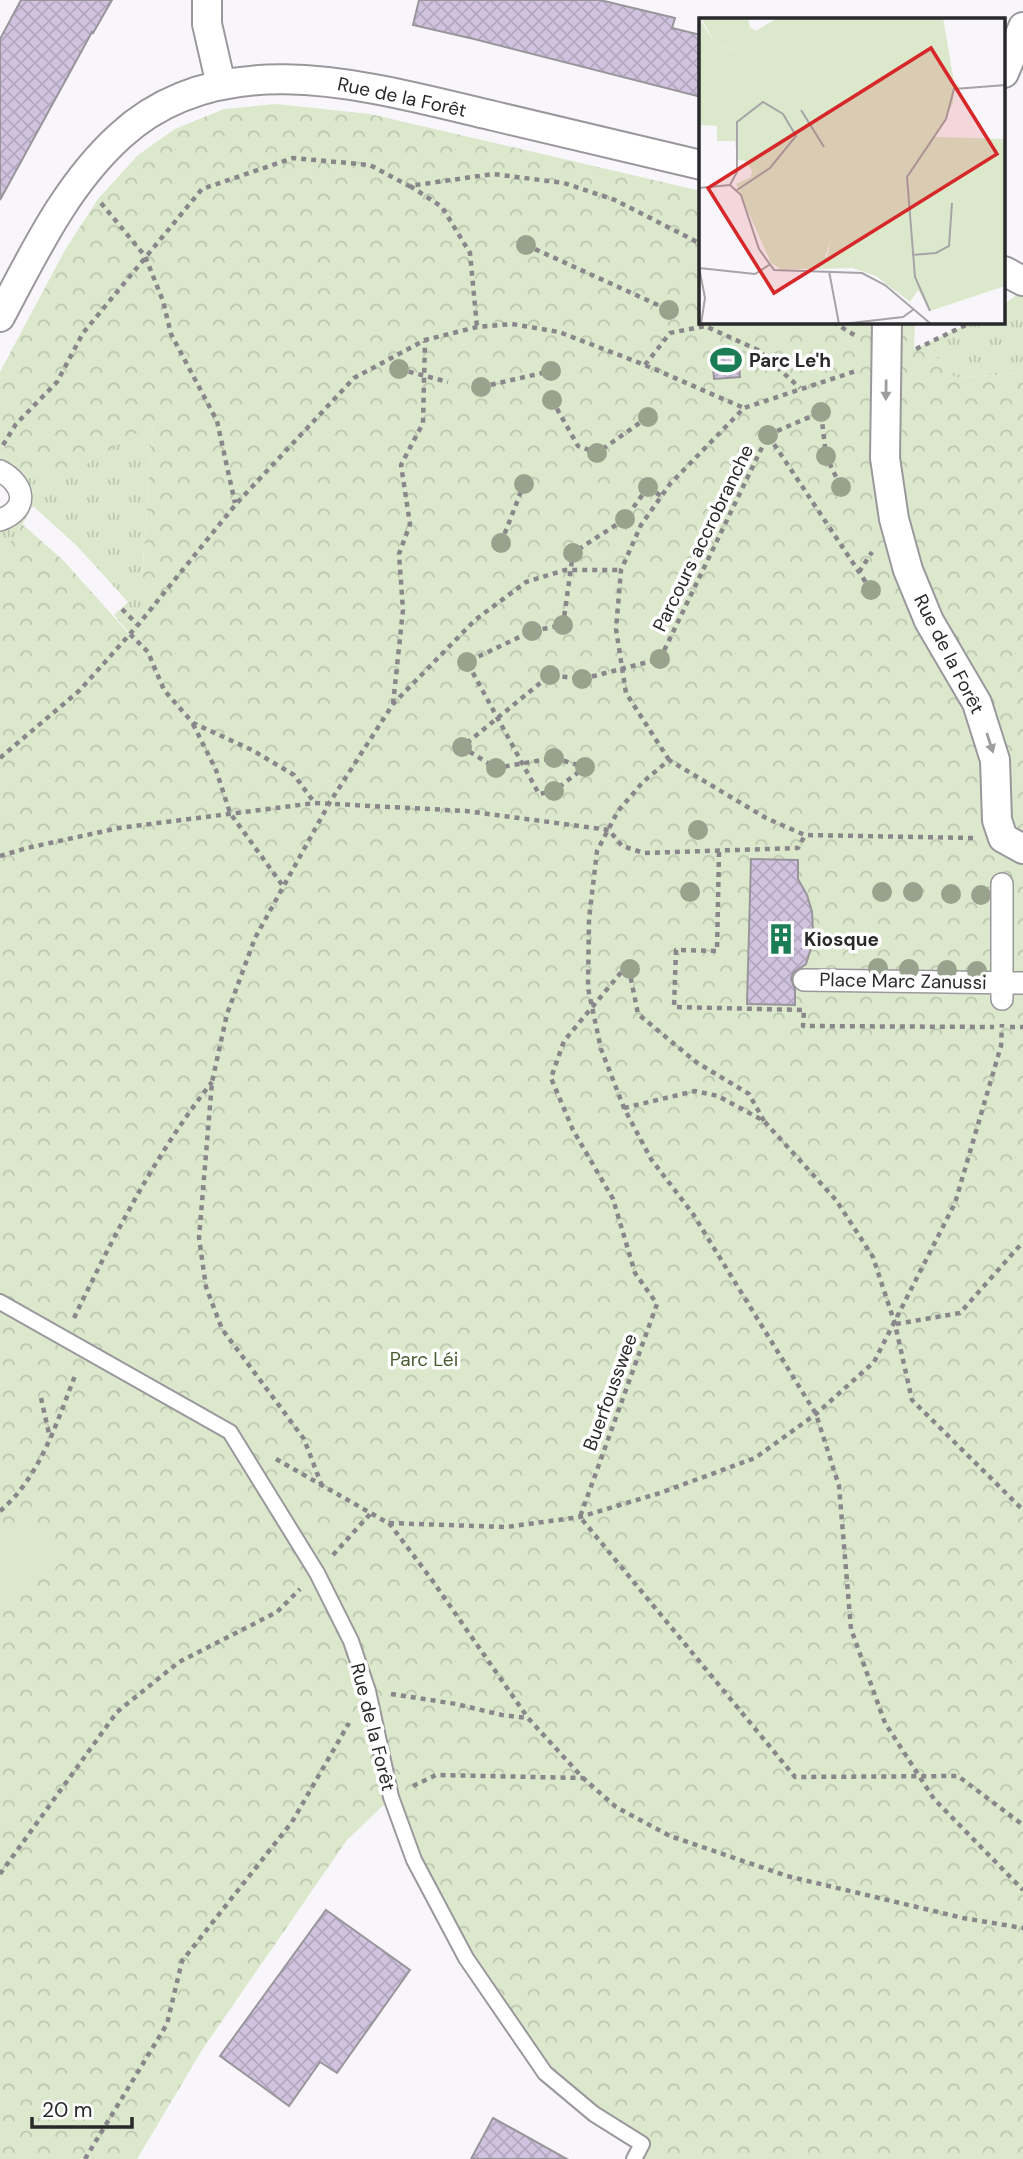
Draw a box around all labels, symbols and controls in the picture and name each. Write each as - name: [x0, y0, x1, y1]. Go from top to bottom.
- inset map: [699, 18, 1006, 324]
- street label: Rue de la Forêt: [335, 71, 469, 123]
- sports icon: Parc Le'h: [709, 343, 743, 377]
- place label: Parc Le'h: [749, 348, 831, 373]
- one-way arrow: [880, 379, 892, 401]
- street label: Parcours accrobranche: [647, 440, 759, 636]
- street label: Rue de la Forêt: [908, 590, 990, 718]
- one-way arrow: [985, 733, 996, 754]
- building icon: Kiosque: [764, 922, 798, 956]
- place label: Kiosque: [804, 927, 879, 952]
- street label: Place Marc Zanussi: [819, 967, 987, 995]
- street label: Buerfousswee: [577, 1330, 643, 1454]
- park label: Parc Léi: [390, 1347, 458, 1372]
- street label: Rue de la Forêt: [345, 1660, 401, 1794]
- scale bar: [32, 2086, 131, 2130]
- text: 20 m: [42, 2096, 93, 2124]

